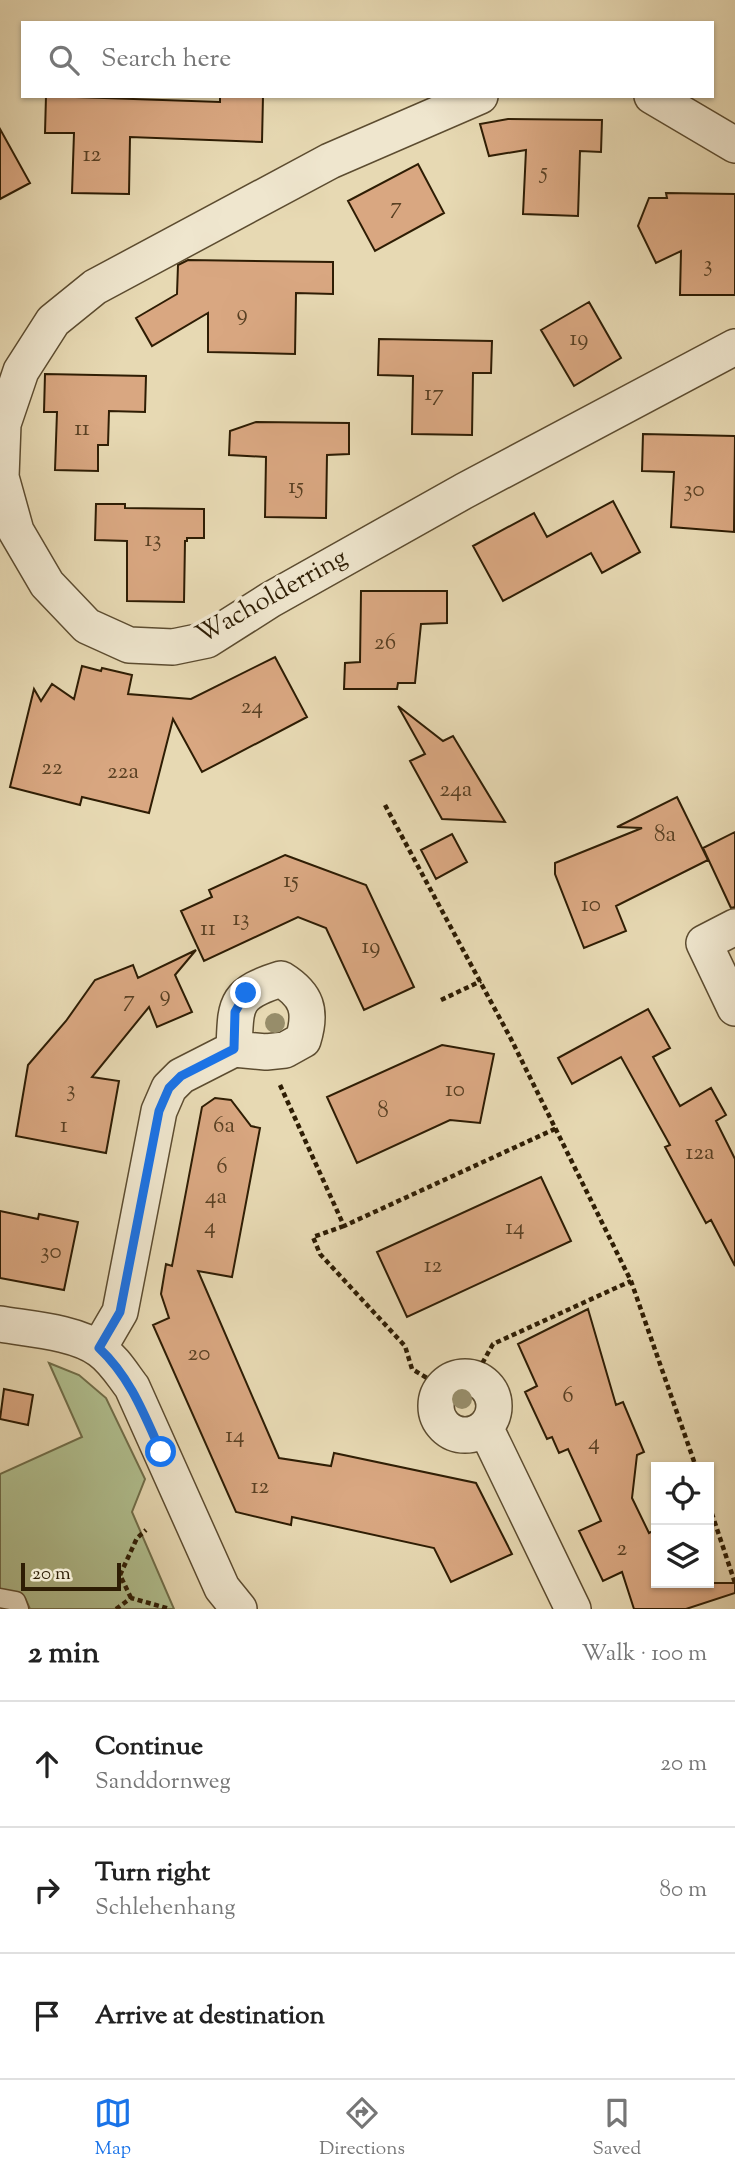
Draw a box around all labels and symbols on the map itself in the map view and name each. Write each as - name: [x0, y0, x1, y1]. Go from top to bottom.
- house number: 12: [83, 139, 102, 172]
- house number: 5: [538, 156, 548, 189]
- house number: 7: [390, 191, 402, 224]
- house number: 3: [703, 249, 713, 282]
- house number: 9: [236, 298, 248, 331]
- house number: 19: [570, 323, 588, 356]
- house number: 17: [424, 378, 444, 411]
- house number: 11: [74, 413, 90, 446]
- house number: 15: [288, 471, 304, 504]
- house number: 30: [683, 474, 705, 507]
- house number: 13: [144, 524, 162, 557]
- street label: Wacholderring: [190, 540, 354, 654]
- house number: 26: [374, 627, 396, 660]
- house number: 24: [241, 691, 263, 724]
- house number: 22: [41, 752, 63, 785]
- house number: 22a: [107, 756, 139, 789]
- house number: 24a: [440, 774, 473, 807]
- house number: 8a: [654, 819, 676, 852]
- house number: 15: [283, 865, 299, 898]
- house number: 10: [581, 889, 601, 922]
- house number: 13: [232, 903, 250, 936]
- house number: 11: [200, 913, 216, 946]
- house number: 19: [362, 931, 380, 964]
- route end: [230, 977, 261, 1008]
- house number: 9: [159, 979, 171, 1012]
- house number: 7: [123, 984, 135, 1017]
- house number: 3: [66, 1074, 76, 1107]
- house number: 10: [445, 1074, 465, 1107]
- house number: 8: [377, 1095, 389, 1128]
- house number: 1: [60, 1110, 68, 1143]
- house number: 6a: [213, 1110, 235, 1143]
- house number: 12a: [685, 1137, 715, 1170]
- house number: 6: [216, 1151, 228, 1184]
- house number: 4a: [205, 1181, 227, 1214]
- house number: 4: [204, 1211, 216, 1244]
- house number: 14: [505, 1212, 525, 1245]
- house number: 30: [40, 1236, 62, 1269]
- house number: 12: [424, 1250, 443, 1283]
- house number: 20: [188, 1338, 210, 1371]
- house number: 6: [562, 1380, 574, 1413]
- house number: 14: [225, 1420, 245, 1453]
- house number: 4: [588, 1427, 600, 1460]
- route start: [145, 1436, 176, 1467]
- house number: 12: [251, 1471, 270, 1504]
- house number: 2: [617, 1533, 628, 1566]
- scale bar: [21, 1560, 121, 1592]

